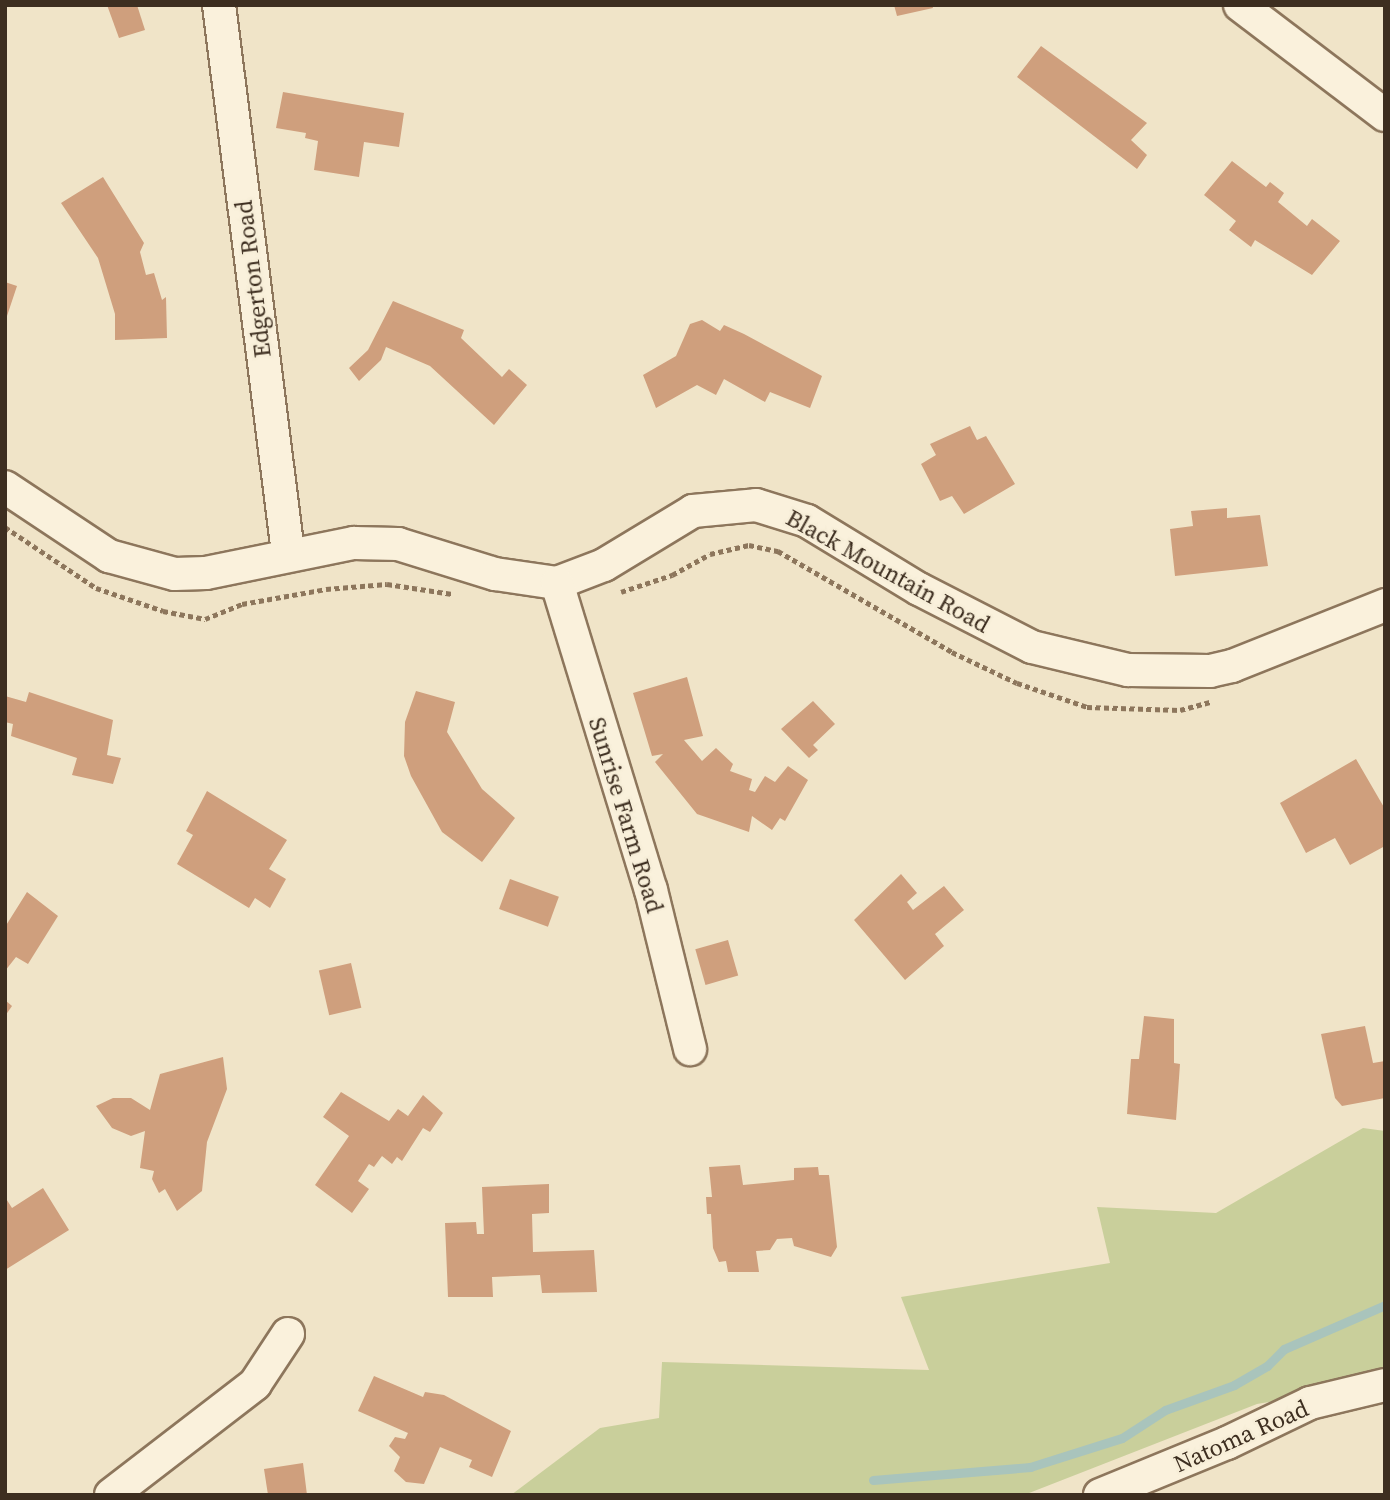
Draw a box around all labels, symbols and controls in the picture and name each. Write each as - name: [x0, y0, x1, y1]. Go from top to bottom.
- street label: Edgerton Road: [229, 199, 277, 359]
- street label: Black Mountain Road: [781, 503, 995, 639]
- street label: Sunrise Farm Road: [583, 714, 669, 916]
- street label: Natoma Road: [1169, 1393, 1313, 1479]

